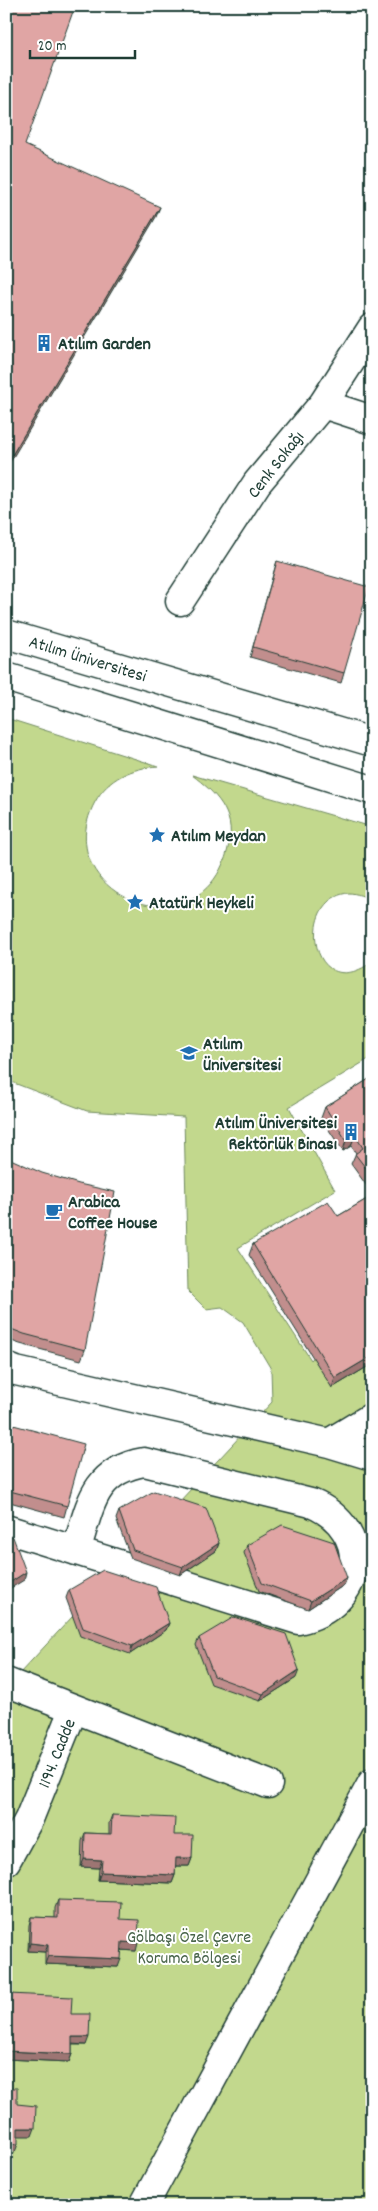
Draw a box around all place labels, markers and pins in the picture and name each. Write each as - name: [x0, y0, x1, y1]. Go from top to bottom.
- building icon: Atılım Garden: [34, 333, 54, 353]
- place label: Atılım Garden: [58, 333, 151, 358]
- place icon: Atılım Meydan: [147, 825, 167, 845]
- place label: Atılım Meydan: [171, 825, 266, 850]
- place icon: Atatürk Heykeli: [125, 892, 145, 912]
- place label: Atatürk Heykeli: [149, 892, 255, 917]
- place label: Atılım Üniversitesi: [203, 1033, 282, 1079]
- school or university icon: Atılım Üniversitesi: [179, 1043, 199, 1063]
- place label: Atılım Üniversitesi Rektörlük Binası: [215, 1112, 338, 1158]
- building icon: Atılım Üniversitesi Rektörlük Binası: [341, 1122, 361, 1142]
- place label: Arabica Coffee House: [68, 1191, 158, 1237]
- cafe icon: Arabica Coffee House: [44, 1201, 64, 1221]

